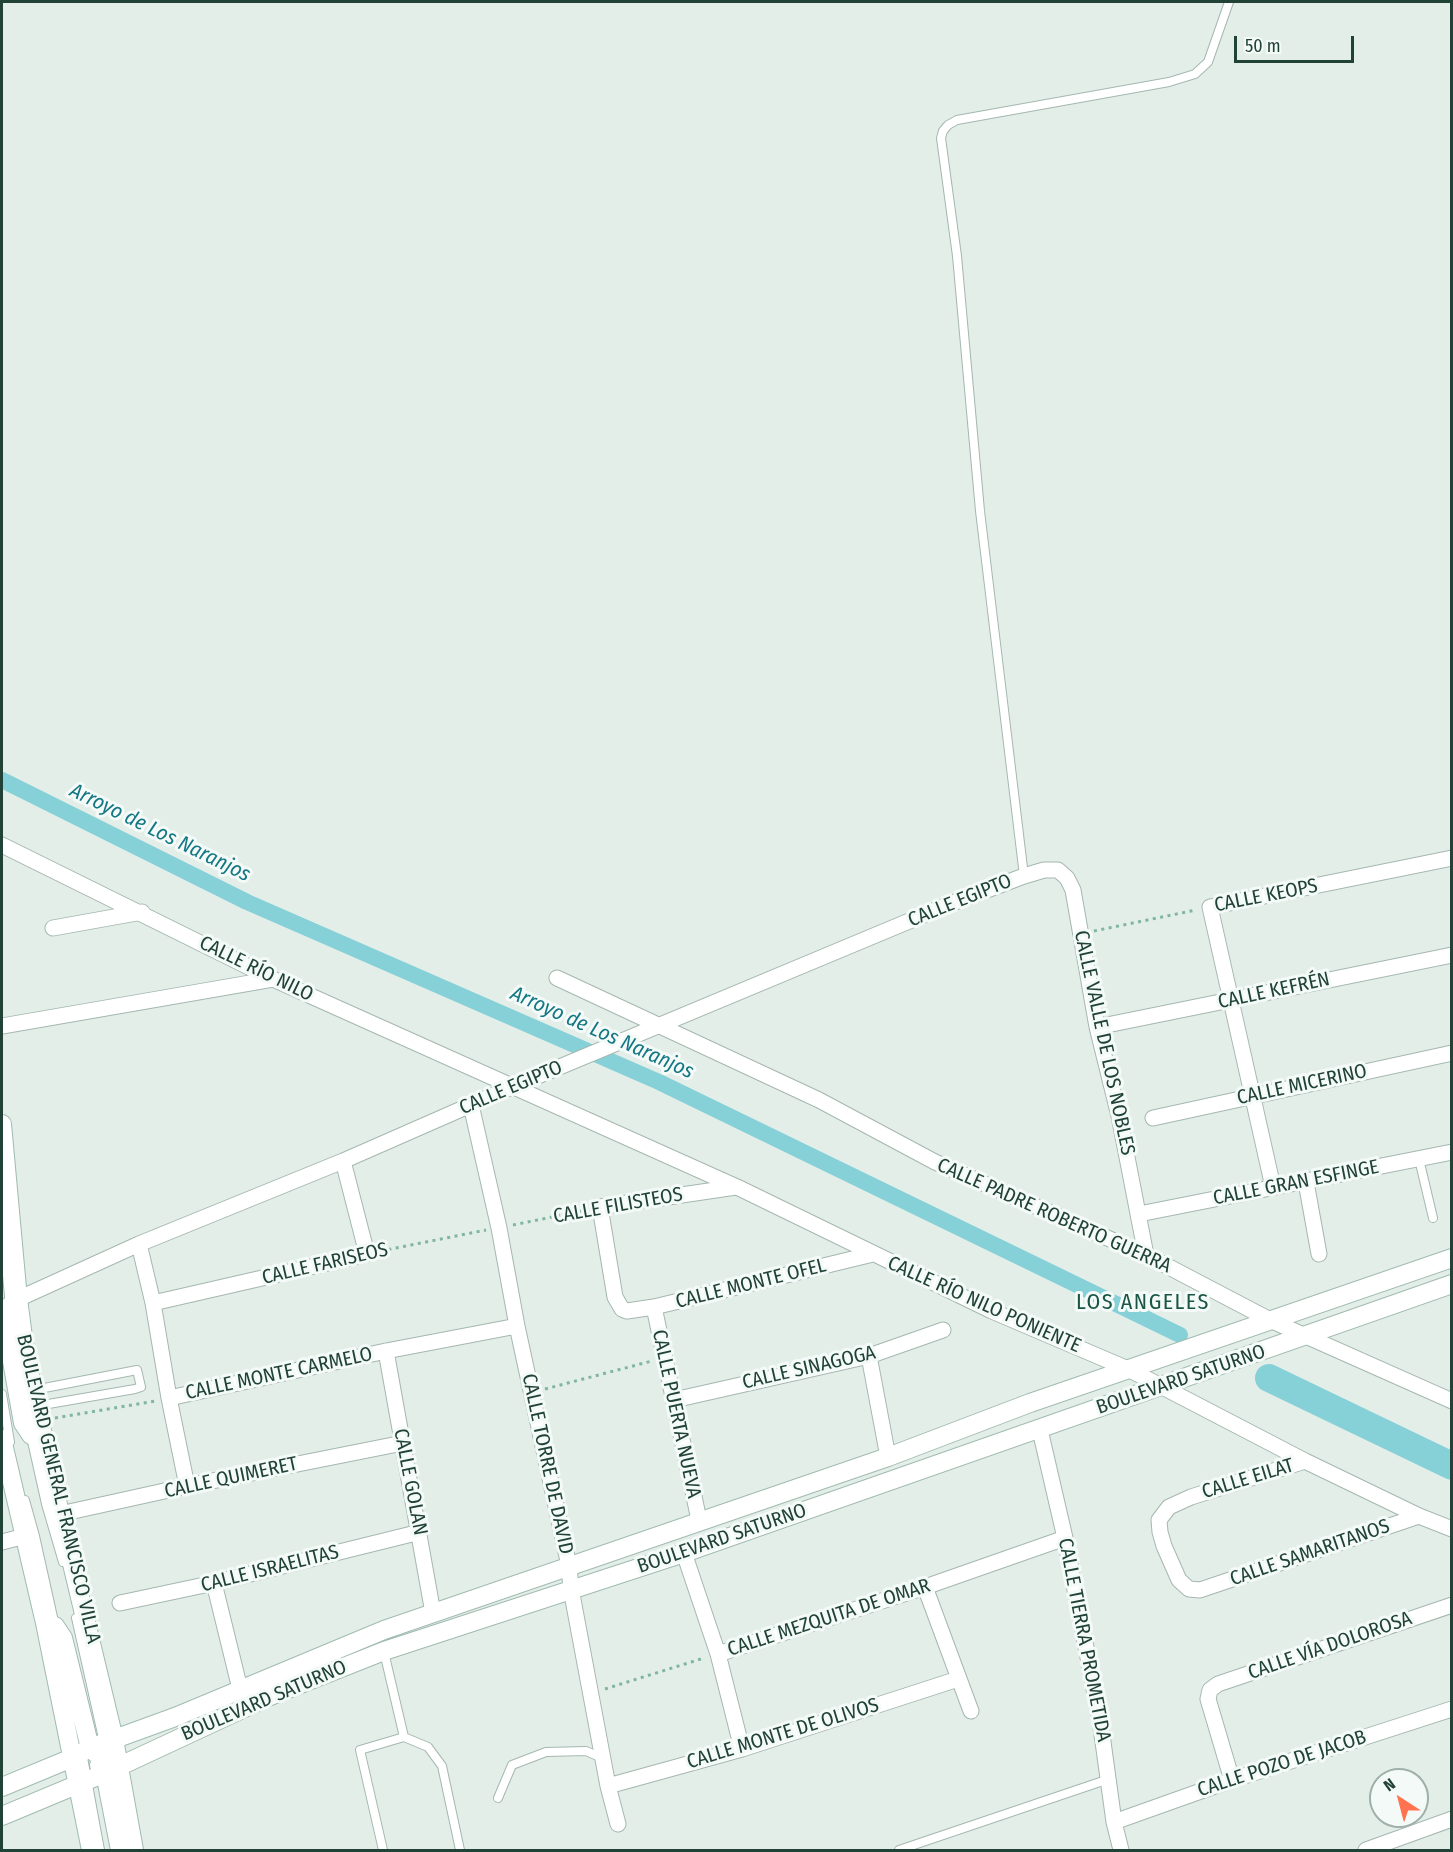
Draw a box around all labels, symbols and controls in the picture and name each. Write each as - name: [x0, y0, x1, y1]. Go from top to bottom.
- scale bar: [1237, 24, 1357, 62]
- text: 50 m: [1245, 35, 1281, 57]
- water label: Arroyo de Los Naranjos: [66, 778, 254, 888]
- street label: CALLE EGIPTO: [905, 869, 1015, 933]
- street label: CALLE KEOPS: [1212, 874, 1320, 918]
- street label: CALLE VALLE DE LOS NOBLES: [1068, 928, 1140, 1158]
- street label: CALLE RÍO NILO: [195, 931, 317, 1007]
- street label: CALLE KEFRÉN: [1216, 967, 1332, 1015]
- water label: Arroyo de Los Naranjos: [507, 981, 697, 1085]
- street label: CALLE EGIPTO: [456, 1056, 566, 1120]
- street label: CALLE MICERINO: [1235, 1060, 1369, 1110]
- street label: CALLE PADRE ROBERTO GUERRA: [933, 1153, 1175, 1279]
- street label: CALLE GRAN ESFINGE: [1211, 1155, 1381, 1211]
- street label: CALLE FILISTEOS: [551, 1183, 685, 1229]
- street label: CALLE FARISEOS: [260, 1238, 390, 1290]
- street label: CALLE RÍO NILO PONIENTE: [884, 1252, 1084, 1358]
- street label: CALLE MONTE OFEL: [673, 1254, 829, 1314]
- district label: LOS ANGELES: [1076, 1290, 1210, 1316]
- street label: CALLE PUERTA NUEVA: [646, 1328, 706, 1500]
- street label: BOULEVARD GENERAL FRANCISCO VILLA: [11, 1332, 105, 1646]
- street label: BOULEVARD SATURNO: [1093, 1340, 1269, 1420]
- street label: CALLE SINAGOGA: [740, 1341, 878, 1395]
- street label: CALLE MONTE CARMELO: [183, 1342, 375, 1406]
- street label: CALLE TORRE DE DAVID: [516, 1372, 578, 1556]
- street label: CALLE GOLAN: [388, 1427, 432, 1537]
- street label: CALLE QUIMERET: [162, 1452, 300, 1504]
- street label: CALLE EILAT: [1199, 1454, 1297, 1504]
- street label: BOULEVARD SATURNO: [634, 1499, 810, 1579]
- street label: CALLE SAMARITANOS: [1227, 1514, 1393, 1592]
- street label: CALLE TIERRA PROMETIDA: [1052, 1536, 1116, 1744]
- street label: CALLE ISRAELITAS: [199, 1540, 341, 1598]
- street label: CALLE MEZQUITA DE OMAR: [725, 1574, 933, 1662]
- street label: CALLE VÍA DOLOROSA: [1245, 1607, 1415, 1685]
- street label: BOULEVARD SATURNO: [178, 1655, 350, 1747]
- street label: CALLE MONTE DE OLIVOS: [684, 1693, 882, 1775]
- street label: CALLE POZO DE JACOB: [1195, 1725, 1369, 1803]
- north arrow: [1369, 1768, 1429, 1828]
- text: N: [1380, 1774, 1399, 1795]

